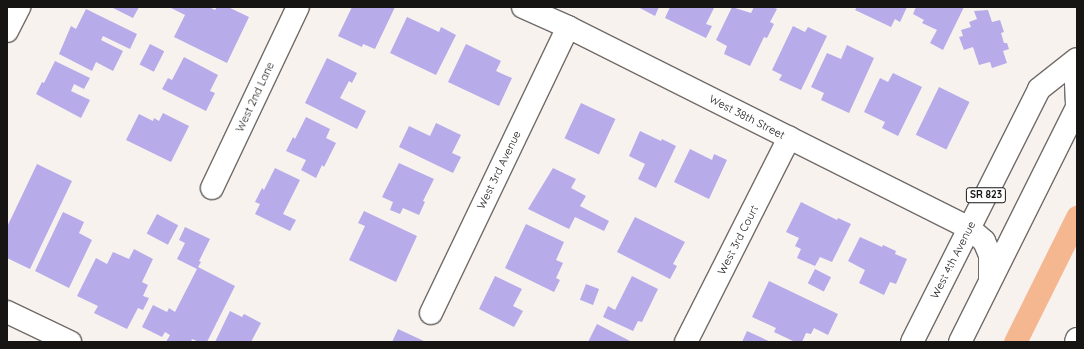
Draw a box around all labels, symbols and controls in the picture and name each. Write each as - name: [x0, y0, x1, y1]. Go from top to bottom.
- street label: West 2nd Lane: [233, 60, 277, 134]
- street label: West 38th Street: [707, 92, 787, 142]
- street label: West 3rd Avenue: [474, 129, 524, 211]
- road number: SR 823: [965, 187, 1007, 203]
- street label: West 3rd Court: [715, 203, 761, 277]
- street label: West 4th Avenue: [928, 219, 978, 301]

